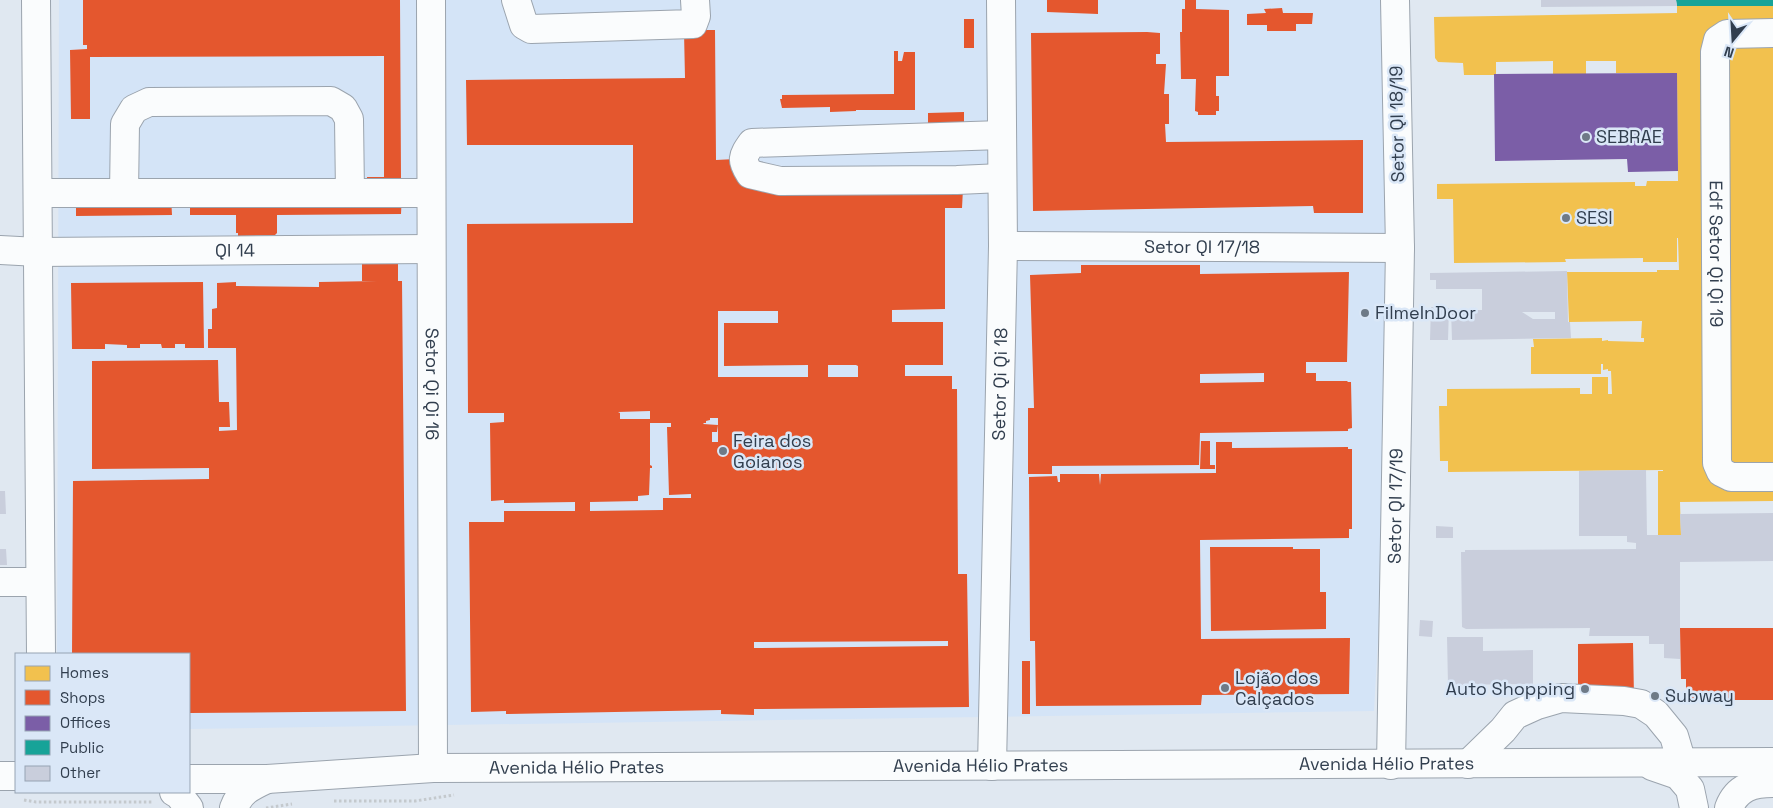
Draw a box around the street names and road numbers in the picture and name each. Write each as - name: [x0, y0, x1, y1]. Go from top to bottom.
- street label: Setor QI 18/19: [1384, 65, 1409, 183]
- street label: Edf Setor Qi Qi 19: [1705, 180, 1728, 327]
- street label: Setor QI 17/18: [1144, 235, 1260, 258]
- street label: QI 14: [215, 238, 255, 262]
- street label: Setor Qi Qi 18: [987, 327, 1012, 441]
- street label: Setor Qi Qi 16: [421, 328, 444, 440]
- street label: Setor QI 17/19: [1383, 448, 1408, 564]
- street label: Avenida Hélio Prates: [1299, 751, 1474, 775]
- street label: Avenida Hélio Prates: [893, 753, 1068, 777]
- street label: Avenida Hélio Prates: [489, 755, 664, 779]

